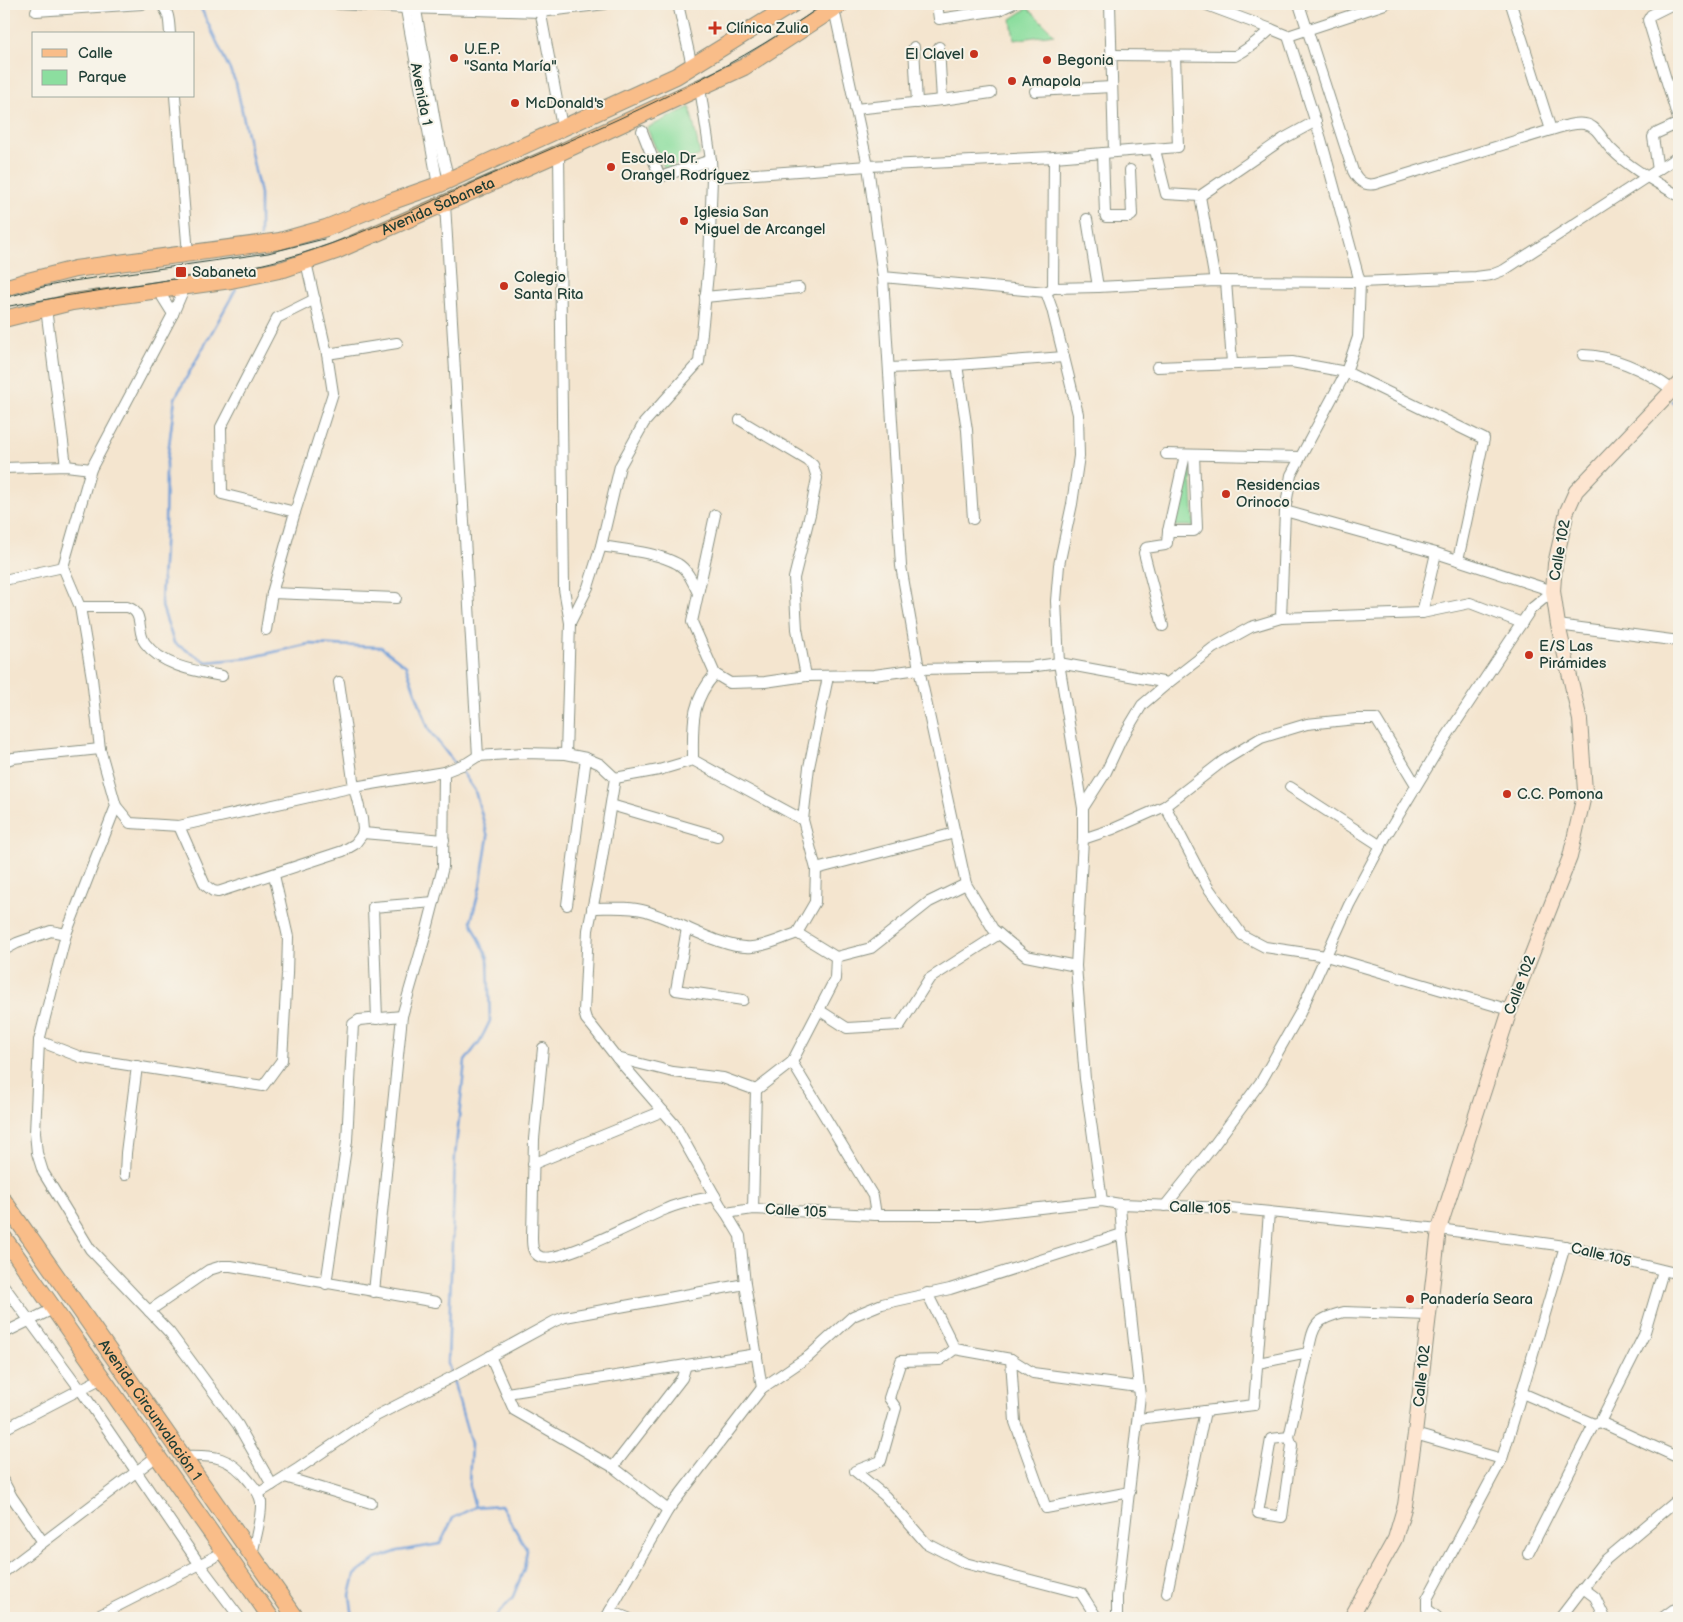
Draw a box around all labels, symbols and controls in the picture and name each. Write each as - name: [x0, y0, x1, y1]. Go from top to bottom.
- place label: Clínica Zulia: [726, 19, 809, 38]
- marker: Clínica Zulia: [708, 21, 722, 35]
- legend: [32, 32, 195, 98]
- place label: U.E.P. "Santa María": [464, 40, 557, 76]
- text: Calle: [78, 44, 113, 63]
- place label: El Clavel: [905, 45, 964, 64]
- marker: El Clavel: [968, 48, 980, 60]
- place label: Begonia: [1057, 51, 1114, 70]
- marker: U.E.P. "Santa María": [448, 52, 460, 64]
- marker: Begonia: [1041, 54, 1053, 66]
- street label: Avenida 1: [406, 61, 436, 127]
- text: Parque: [78, 68, 127, 87]
- place label: Amapola: [1022, 72, 1081, 91]
- marker: Amapola: [1006, 75, 1018, 87]
- place label: McDonald's: [525, 94, 604, 113]
- marker: McDonald's: [509, 97, 521, 109]
- place label: Escuela Dr. Orangel Rodríguez: [621, 149, 750, 185]
- marker: Escuela Dr. Orangel Rodríguez: [605, 161, 617, 173]
- street label: Avenida Sabaneta: [378, 173, 498, 240]
- place label: Iglesia San Miguel de Arcangel: [694, 203, 825, 239]
- marker: Iglesia San Miguel de Arcangel: [678, 215, 690, 227]
- place label: Sabaneta: [192, 263, 257, 282]
- marker: Sabaneta: [174, 265, 188, 279]
- place label: Colegio Santa Rita: [514, 268, 584, 304]
- marker: Colegio Santa Rita: [498, 280, 510, 292]
- place label: Residencias Orinoco: [1236, 476, 1320, 512]
- marker: Residencias Orinoco: [1220, 488, 1232, 500]
- street label: Calle 102: [1545, 518, 1575, 582]
- place label: E/S Las Pirámides: [1539, 637, 1607, 673]
- marker: E/S Las Pirámides: [1523, 649, 1535, 661]
- place label: C.C. Pomona: [1517, 785, 1603, 804]
- marker: C.C. Pomona: [1501, 788, 1513, 800]
- street label: Calle 102: [1500, 952, 1540, 1017]
- street label: Calle 105: [1169, 1197, 1231, 1219]
- street label: Calle 105: [765, 1200, 827, 1222]
- street label: Calle 105: [1569, 1238, 1633, 1272]
- place label: Panadería Seara: [1420, 1290, 1533, 1309]
- marker: Panadería Seara: [1404, 1293, 1416, 1305]
- street label: Avenida Circunvalación 1: [94, 1336, 206, 1484]
- street label: Calle 102: [1409, 1344, 1435, 1408]

